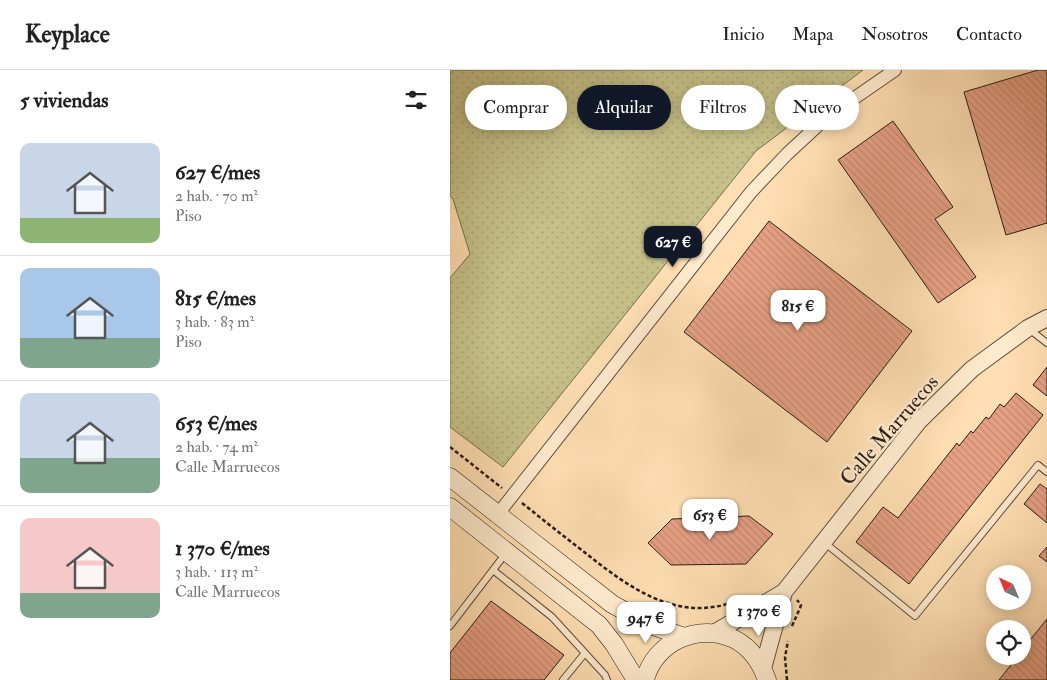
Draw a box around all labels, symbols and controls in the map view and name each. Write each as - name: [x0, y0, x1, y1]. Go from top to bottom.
- text: Keyplace: [25, 19, 110, 50]
- text: Inicio: [722, 23, 764, 46]
- text: Mapa: [792, 23, 834, 46]
- text: Nosotros: [862, 23, 928, 46]
- text: Contacto: [956, 23, 1022, 46]
- chip: Comprar: [465, 85, 567, 130]
- chip: Alquilar: [577, 85, 671, 130]
- chip: Filtros: [681, 85, 765, 130]
- chip: Nuevo: [775, 85, 859, 130]
- icon: filters: [402, 86, 430, 114]
- text: 5 viviendas: [20, 87, 108, 114]
- text: 627 €/mes: [175, 159, 260, 186]
- icon: home: [60, 163, 120, 223]
- text: 2 hab. · 70 m²: [175, 186, 258, 206]
- text: Piso: [175, 206, 202, 226]
- pin: 627 €: [638, 226, 708, 268]
- text: 627 €: [655, 232, 691, 252]
- text: 815 €/mes: [175, 285, 256, 312]
- icon: home: [60, 288, 120, 348]
- pin: 815 €: [763, 290, 833, 332]
- text: 815 €: [782, 296, 814, 316]
- text: 3 hab. · 83 m²: [175, 312, 254, 332]
- text: Piso: [175, 332, 202, 352]
- street label: Calle Marruecos: [834, 370, 945, 491]
- text: 653 €/mes: [175, 410, 257, 437]
- icon: home: [60, 413, 120, 473]
- text: 2 hab. · 74 m²: [175, 437, 258, 457]
- text: Calle Marruecos: [175, 457, 280, 477]
- pin: 653 €: [675, 498, 745, 541]
- text: 653 €: [693, 505, 727, 525]
- text: 1 370 €/mes: [175, 535, 270, 562]
- icon: home: [60, 538, 120, 598]
- text: 3 hab. · 113 m²: [175, 562, 258, 582]
- north arrow: [986, 565, 1031, 610]
- map controls: [986, 565, 1031, 665]
- text: Calle Marruecos: [175, 582, 280, 602]
- pin: 1 370 €: [713, 594, 805, 637]
- text: 1 370 €: [737, 601, 781, 621]
- pin: 947 €: [611, 602, 681, 644]
- text: 947 €: [628, 608, 664, 628]
- button: locate: [986, 620, 1031, 665]

